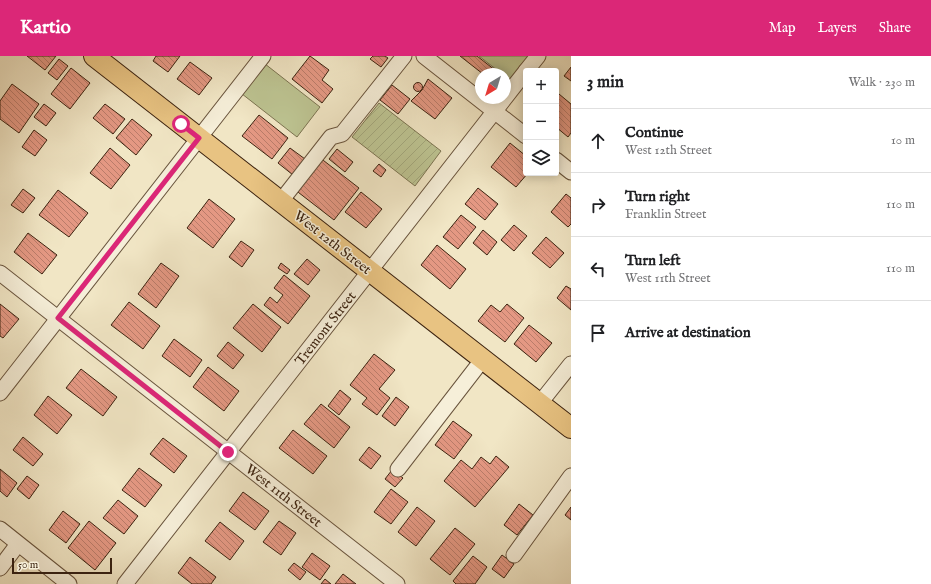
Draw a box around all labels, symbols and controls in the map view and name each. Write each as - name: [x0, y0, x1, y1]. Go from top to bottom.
- text: Kartio: [20, 16, 71, 40]
- text: Map: [769, 19, 796, 37]
- text: Layers: [818, 19, 857, 37]
- text: Share: [879, 19, 911, 37]
- north arrow: [475, 68, 511, 104]
- map controls: [523, 68, 559, 176]
- button: +: [523, 68, 559, 104]
- text: 3 min: [587, 72, 624, 93]
- text: Walk · 230 m: [849, 74, 915, 91]
- button: −: [523, 104, 559, 140]
- route start: [172, 115, 190, 133]
- text: Continue: [625, 123, 683, 142]
- icon: ahead: [587, 130, 609, 152]
- text: 10 m: [891, 132, 915, 149]
- button: layers: [523, 140, 559, 176]
- text: West 12th Street: [625, 142, 712, 159]
- text: Turn right: [625, 187, 690, 206]
- icon: right: [587, 194, 609, 216]
- text: 110 m: [886, 196, 915, 213]
- text: Franklin Street: [625, 206, 706, 223]
- street label: West 12th Street: [290, 207, 375, 279]
- text: Turn left: [625, 251, 681, 270]
- icon: left: [587, 258, 609, 280]
- text: 110 m: [886, 260, 915, 277]
- text: West 11th Street: [625, 270, 711, 287]
- street label: Tremont Street: [291, 288, 360, 369]
- icon: arrive: [587, 322, 609, 344]
- text: Arrive at destination: [625, 323, 751, 342]
- route end: [219, 443, 237, 461]
- street label: West 11th Street: [241, 460, 325, 531]
- scale bar: [12, 556, 112, 575]
- text: 50 m: [18, 558, 38, 572]

